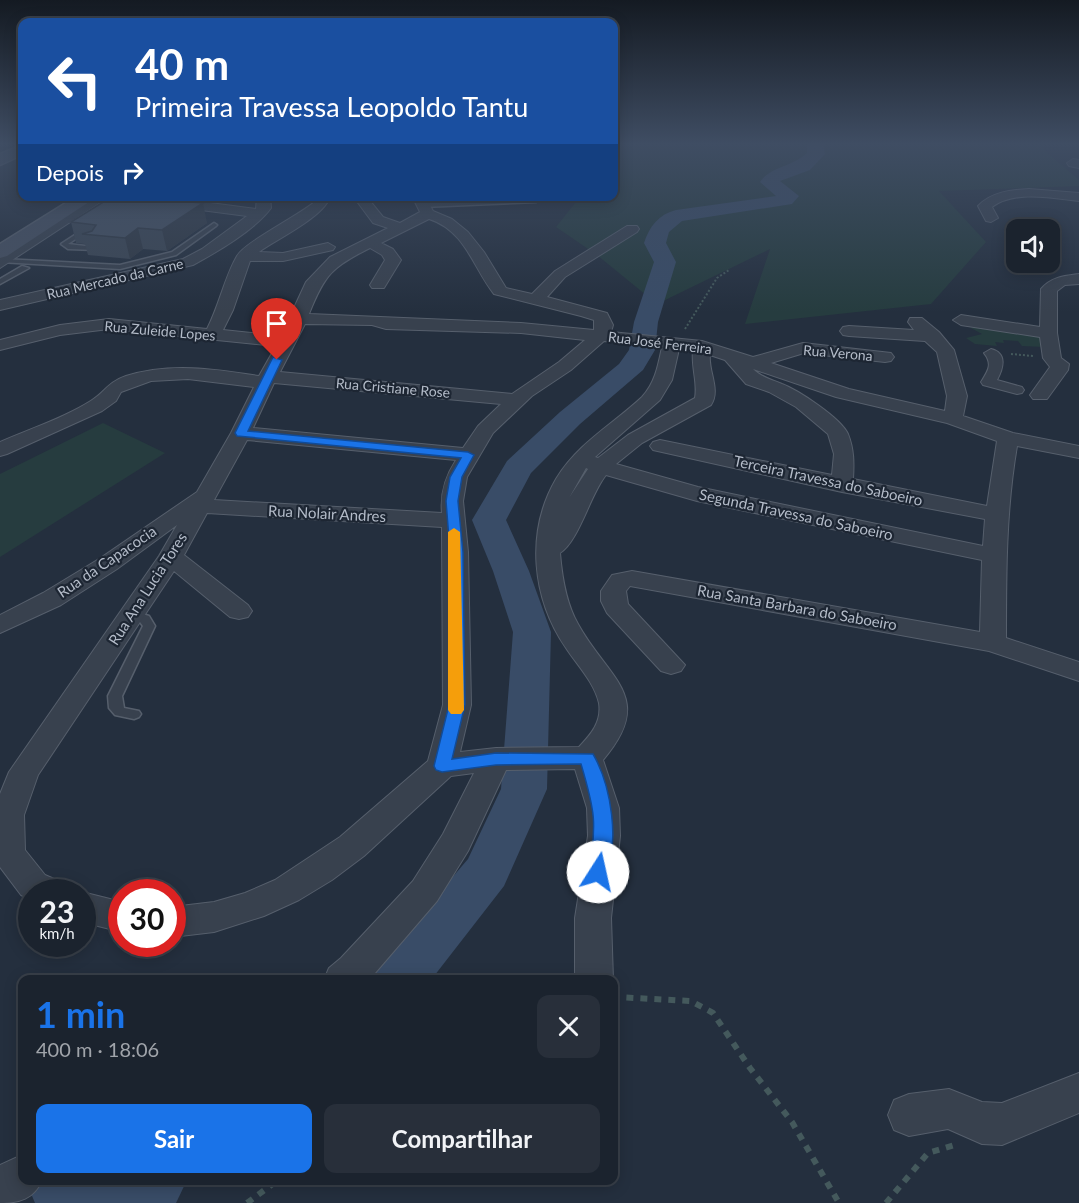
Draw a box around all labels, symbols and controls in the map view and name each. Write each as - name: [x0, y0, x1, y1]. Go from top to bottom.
- text: 40 m: [135, 39, 229, 89]
- icon: left: [36, 42, 114, 120]
- text: Primeira Travessa Leopoldo Tantu: [135, 90, 528, 123]
- icon: right: [116, 156, 149, 189]
- text: Depois: [36, 159, 104, 186]
- map controls: [1006, 219, 1060, 273]
- button: sound: [1006, 219, 1060, 273]
- street label: Rua Mercado da Carne: [45, 255, 185, 303]
- pin: [251, 298, 302, 360]
- icon: arrive: [260, 307, 293, 340]
- street label: Rua Zuleide Lopes: [104, 317, 216, 344]
- street label: Rua José Ferreira: [607, 328, 713, 357]
- street label: Rua Verona: [803, 341, 874, 364]
- street label: Rua Cristiane Rose: [335, 374, 451, 401]
- street label: Terceira Travessa do Saboeiro: [732, 451, 924, 509]
- street label: Segunda Travessa do Saboeiro: [698, 485, 895, 543]
- street label: Rua Nolair Andres: [268, 501, 386, 525]
- street label: Rua da Capacocia: [54, 521, 159, 601]
- street label: Rua Ana Lucia Tores: [104, 529, 190, 648]
- street label: Rua Santa Barbara do Saboeiro: [696, 581, 898, 633]
- position arrow: [566, 840, 630, 904]
- speed limit sign: 30: [108, 879, 186, 957]
- text: 23: [40, 893, 74, 929]
- text: km/h: [39, 924, 75, 942]
- text: 1 min: [36, 992, 125, 1036]
- button: close: [537, 995, 600, 1058]
- text: 400 m · 18:06: [36, 1037, 159, 1061]
- button: Sair: [36, 1104, 312, 1173]
- button: Compartilhar: [324, 1104, 600, 1173]

